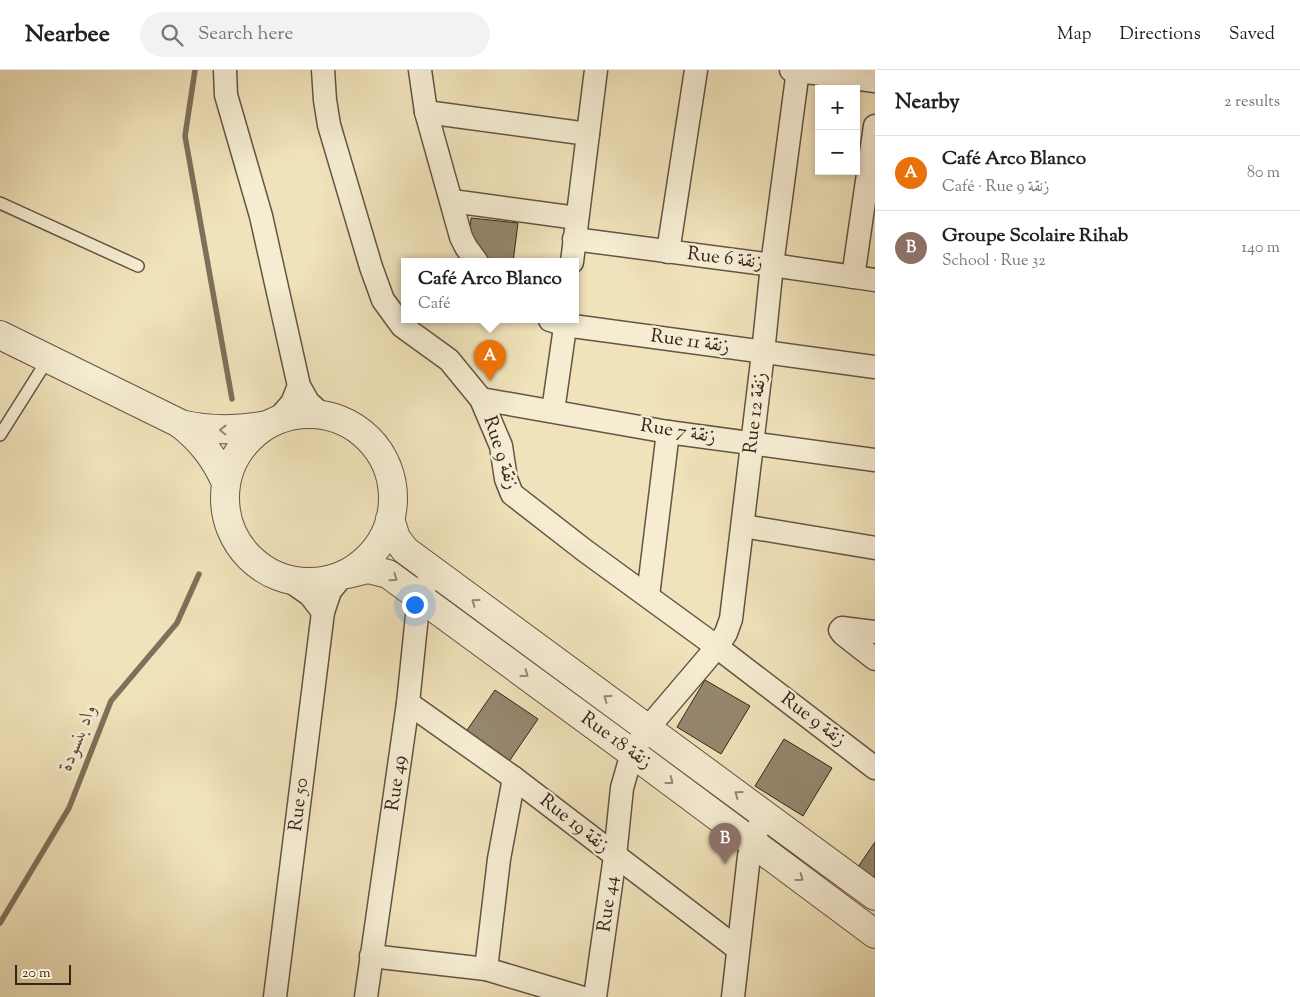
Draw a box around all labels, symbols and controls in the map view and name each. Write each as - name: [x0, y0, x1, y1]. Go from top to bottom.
- search box: [140, 12, 490, 57]
- text: Nearbee: [25, 18, 110, 52]
- icon: search: [158, 21, 186, 49]
- text: Search here: [198, 21, 293, 48]
- text: Map: [1057, 22, 1092, 48]
- text: Directions: [1120, 22, 1201, 48]
- text: Saved: [1229, 22, 1275, 48]
- map controls: [815, 85, 860, 175]
- button: +: [815, 85, 860, 130]
- text: Nearby: [895, 88, 960, 118]
- text: 2 results: [1224, 91, 1280, 114]
- button: −: [815, 130, 860, 175]
- text: Café Arco Blanco: [942, 146, 1086, 173]
- text: A: [905, 162, 918, 185]
- text: 80 m: [1247, 162, 1280, 185]
- text: Café · Rue 9 زنقة: [942, 176, 1049, 199]
- text: Groupe Scolaire Rihab: [942, 223, 1128, 250]
- text: B: [906, 237, 916, 260]
- text: 140 m: [1242, 237, 1280, 260]
- street label: Rue 6 زنقة: [686, 241, 764, 277]
- text: School · Rue 32: [942, 250, 1046, 273]
- popup: [401, 258, 579, 323]
- text: Café Arco Blanco: [418, 266, 562, 293]
- text: Café: [418, 293, 451, 316]
- street label: Rue 11 زنقة: [649, 323, 731, 361]
- pin: A: [474, 340, 506, 381]
- street label: Rue 12 زنقة: [738, 371, 774, 455]
- street label: Rue 9 زنقة: [475, 413, 525, 493]
- street label: Rue 7 زنقة: [638, 413, 718, 451]
- one-way arrow: [219, 425, 226, 435]
- one-way arrow: [388, 572, 398, 581]
- your location: [402, 592, 428, 618]
- one-way arrow: [471, 599, 481, 608]
- one-way arrow: [519, 669, 528, 677]
- street label: Rue 9 زنقة: [775, 686, 851, 754]
- one-way arrow: [603, 695, 612, 704]
- water label: واد بنسودة: [52, 700, 106, 777]
- street label: Rue 18 زنقة: [575, 706, 657, 776]
- street label: Rue 49: [379, 754, 414, 813]
- one-way arrow: [664, 775, 674, 784]
- street label: Rue 50: [282, 776, 316, 833]
- street label: Rue 19 زنقة: [533, 788, 615, 860]
- one-way arrow: [734, 791, 743, 800]
- pin: B: [709, 823, 741, 864]
- one-way arrow: [794, 872, 804, 881]
- street label: Rue 44: [591, 874, 626, 934]
- scale bar: [15, 962, 71, 985]
- text: 20 m: [22, 964, 51, 984]

